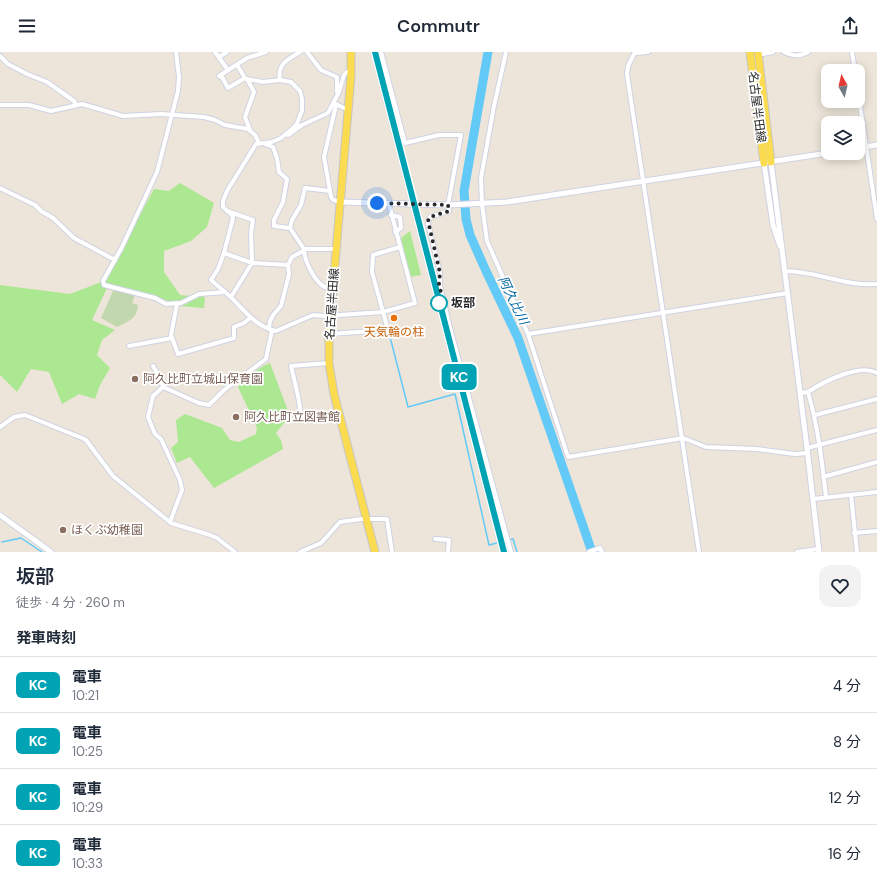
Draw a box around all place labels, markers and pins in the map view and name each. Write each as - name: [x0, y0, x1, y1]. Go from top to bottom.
- marker: 坂部: [430, 294, 448, 312]
- place label: 坂部: [451, 295, 475, 311]
- marker: 天気輪の柱: [389, 313, 399, 323]
- place label: 天気輪の柱: [364, 324, 424, 340]
- place label: 阿久比町立城山保育園: [143, 371, 263, 387]
- marker: 阿久比町立城山保育園: [130, 374, 140, 384]
- place label: 阿久比町立図書館: [244, 409, 340, 425]
- marker: 阿久比町立図書館: [231, 412, 241, 422]
- place label: ほくぶ幼稚園: [71, 522, 143, 538]
- marker: ほくぶ幼稚園: [58, 525, 68, 535]

